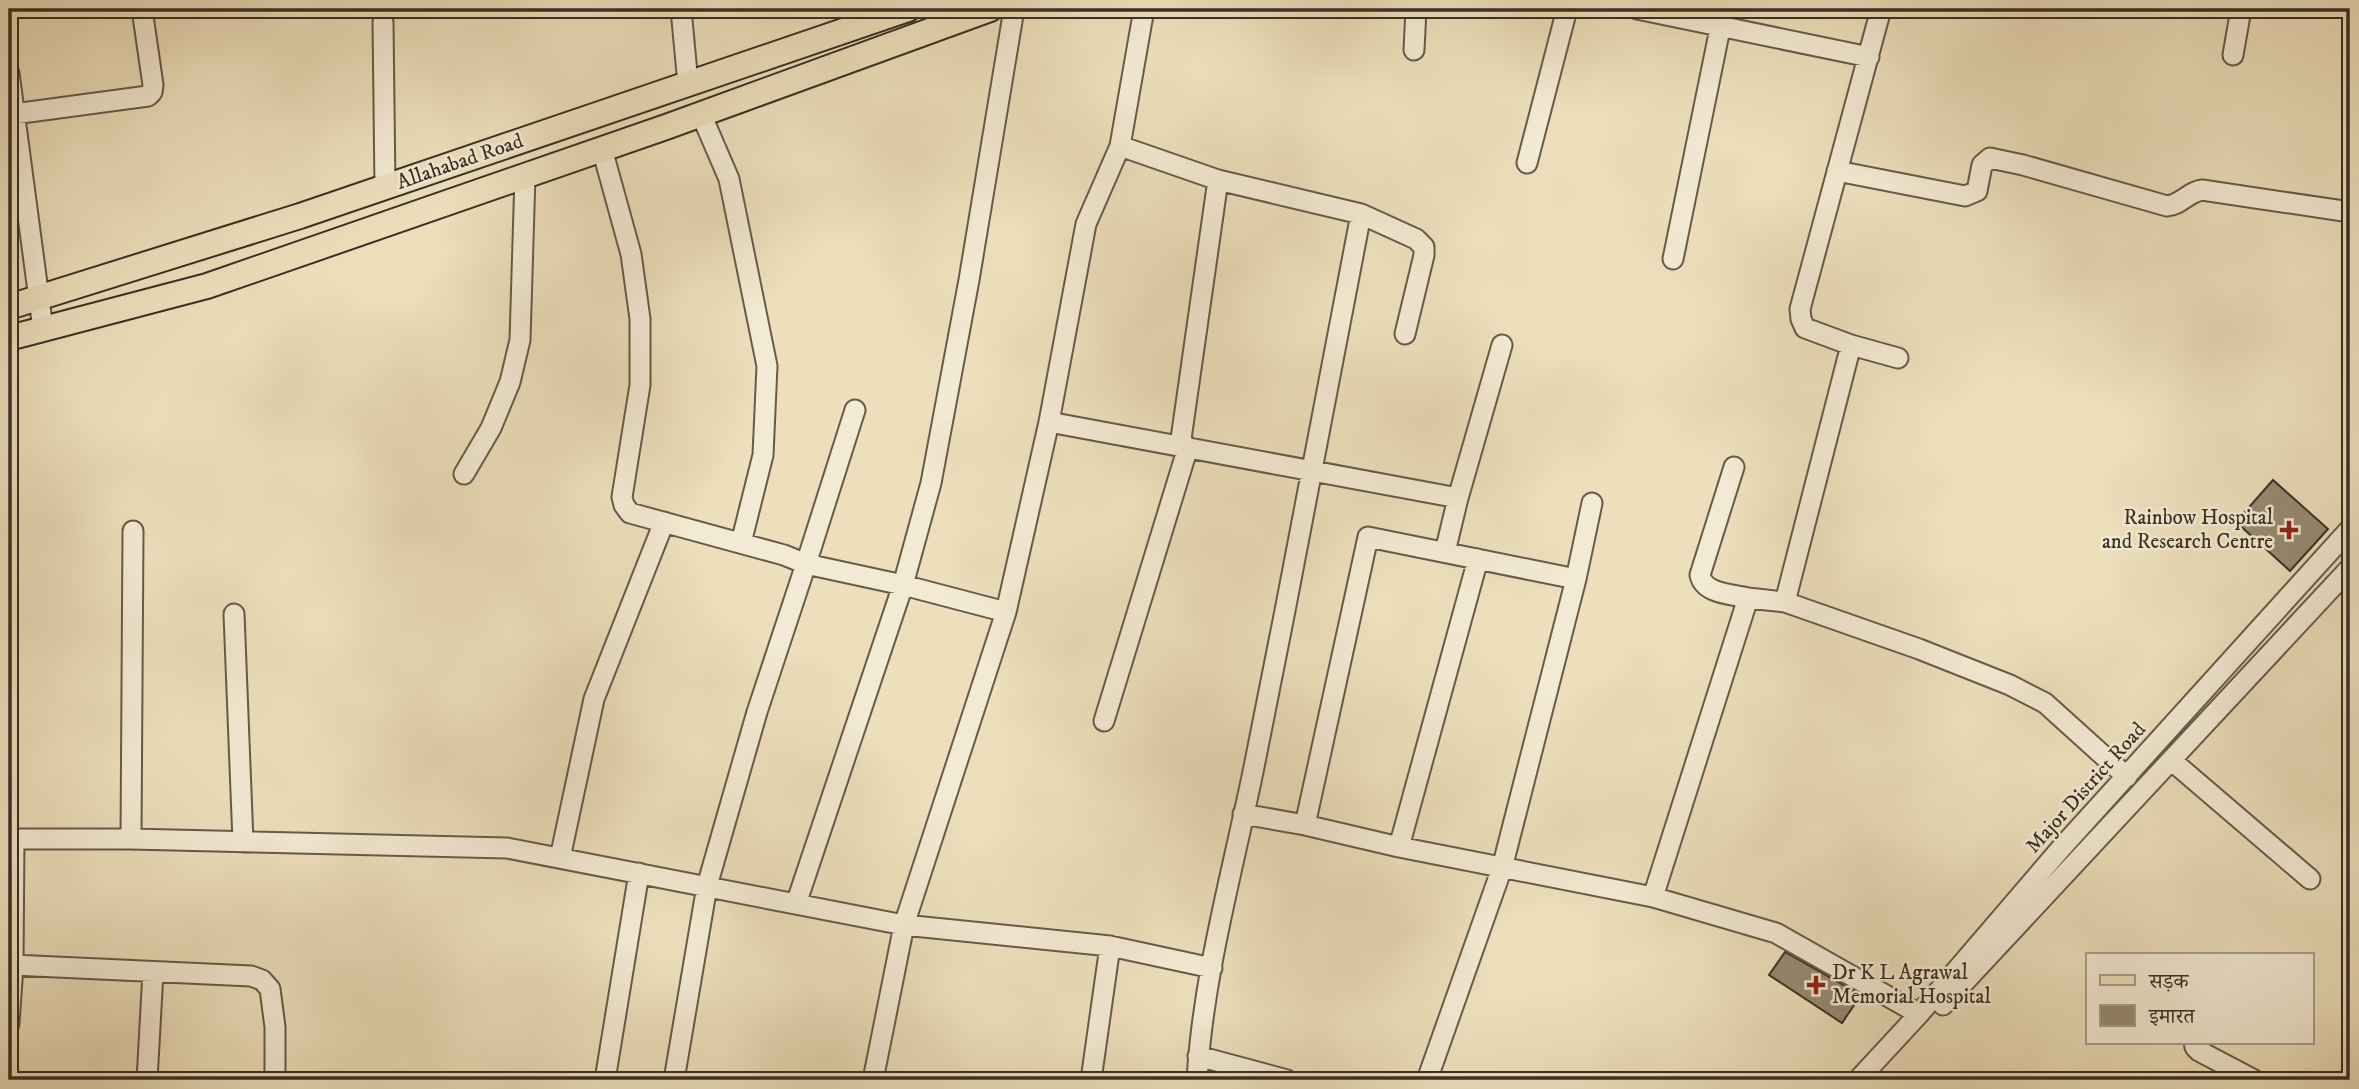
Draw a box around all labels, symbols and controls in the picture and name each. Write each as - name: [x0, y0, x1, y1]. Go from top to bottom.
- street label: Allahabad Road: [393, 128, 527, 196]
- place label: Rainbow Hospital and Research Centre: [2102, 505, 2274, 555]
- marker: Rainbow Hospital and Research Centre: [2279, 520, 2299, 540]
- street label: Major District Road: [2020, 717, 2152, 859]
- legend: [2086, 953, 2314, 1044]
- place label: Dr K L Agrawal Memorial Hospital: [1832, 960, 1991, 1010]
- text: सड़क: [2148, 969, 2189, 995]
- marker: Dr K L Agrawal Memorial Hospital: [1806, 975, 1826, 995]
- text: इमारत: [2148, 1004, 2196, 1030]

